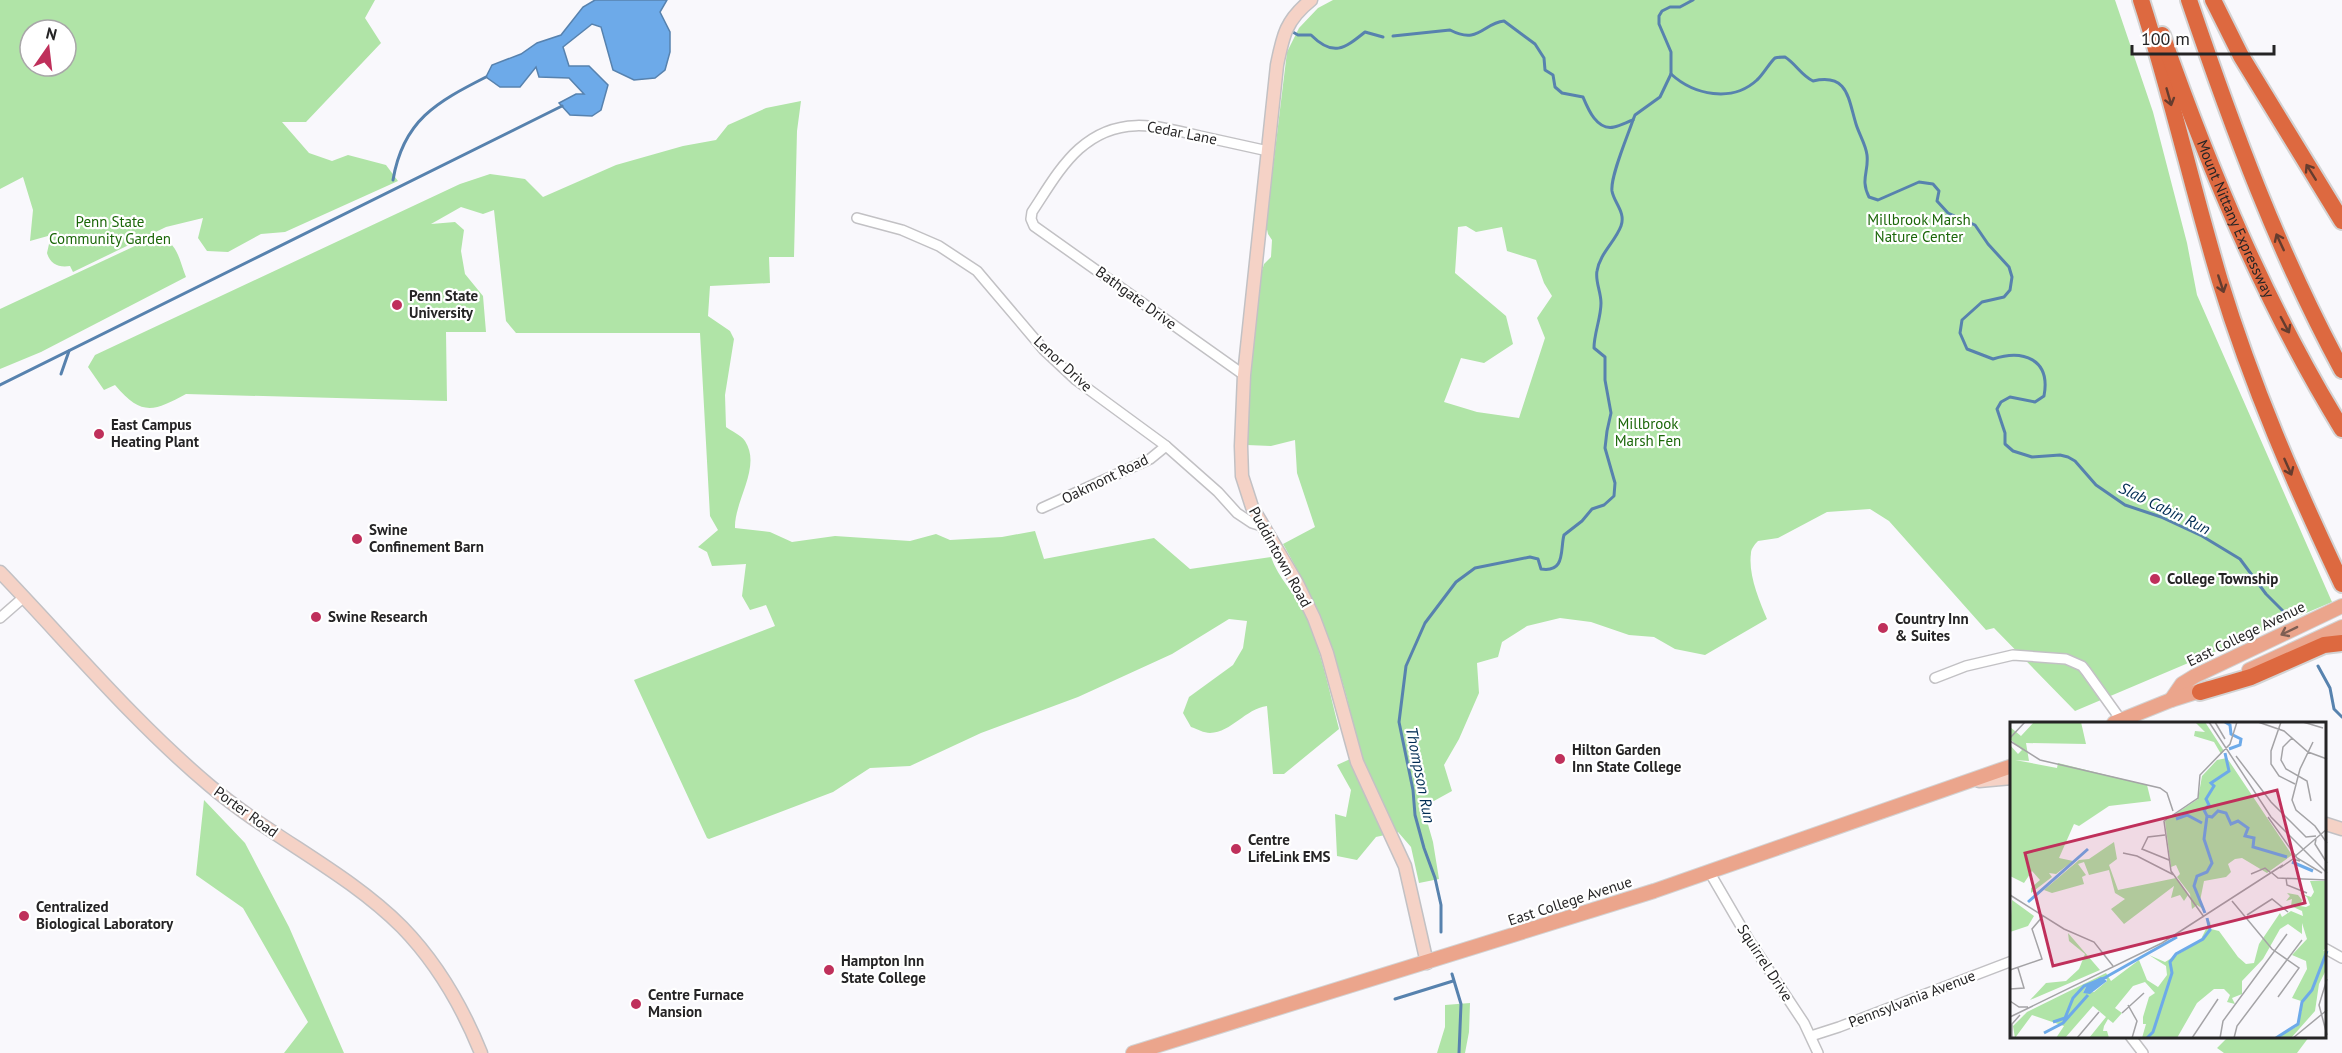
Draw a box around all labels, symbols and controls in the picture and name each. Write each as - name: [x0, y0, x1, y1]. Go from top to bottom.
- north arrow: [18, 18, 78, 78]
- scale bar: [2132, 18, 2274, 56]
- text: N: [44, 22, 59, 44]
- text: 100 m: [2141, 27, 2190, 50]
- one-way arrow: [2164, 87, 2175, 106]
- street label: Cedar Lane: [1145, 116, 1219, 149]
- street label: Mount Nittany Expressway: [2193, 137, 2279, 301]
- one-way arrow: [2305, 164, 2317, 181]
- park label: Millbrook Marsh Nature Center: [1867, 210, 1971, 246]
- park label: Penn State Community Garden: [49, 212, 171, 248]
- one-way arrow: [2273, 233, 2285, 251]
- street label: Bathgate Drive: [1092, 262, 1180, 333]
- one-way arrow: [2216, 274, 2227, 293]
- place label: Penn State University: [409, 286, 479, 322]
- marker: Penn State University: [390, 298, 404, 312]
- one-way arrow: [2279, 316, 2291, 334]
- street label: Lenor Drive: [1030, 332, 1097, 396]
- park label: Millbrook Marsh Fen: [1615, 414, 1681, 450]
- place label: East Campus Heating Plant: [111, 415, 200, 451]
- marker: East Campus Heating Plant: [92, 427, 106, 441]
- street label: Oakmont Road: [1058, 449, 1151, 508]
- one-way arrow: [2283, 458, 2295, 476]
- water label: Slab Cabin Run: [2116, 477, 2214, 539]
- street label: Puddintown Road: [1245, 503, 1316, 610]
- place label: Swine Confinement Barn: [369, 520, 484, 556]
- marker: Swine Confinement Barn: [350, 532, 364, 546]
- place label: College Township: [2167, 569, 2278, 588]
- marker: College Township: [2148, 572, 2162, 586]
- street label: East College Avenue: [2184, 597, 2308, 670]
- place label: Swine Research: [328, 607, 428, 626]
- place label: Country Inn & Suites: [1895, 609, 1969, 645]
- marker: Swine Research: [309, 610, 323, 624]
- marker: Country Inn & Suites: [1876, 621, 1890, 635]
- one-way arrow: [2281, 625, 2299, 637]
- inset map: [2010, 722, 2327, 1038]
- water label: Thompson Run: [1402, 725, 1440, 825]
- place label: Hilton Garden Inn State College: [1572, 740, 1682, 776]
- marker: Hilton Garden Inn State College: [1553, 752, 1567, 766]
- street label: Porter Road: [210, 782, 282, 841]
- place label: Centre LifeLink EMS: [1248, 830, 1331, 866]
- marker: Centre LifeLink EMS: [1229, 842, 1243, 856]
- street label: East College Avenue: [1505, 872, 1634, 930]
- place label: Centralized Biological Laboratory: [36, 897, 174, 933]
- marker: Centralized Biological Laboratory: [17, 909, 31, 923]
- street label: Squirrel Drive: [1734, 921, 1797, 1005]
- place label: Hampton Inn State College: [841, 951, 926, 987]
- marker: Hampton Inn State College: [822, 963, 836, 977]
- street label: Pennsylvania Avenue: [1846, 966, 1978, 1031]
- place label: Centre Furnace Mansion: [648, 985, 744, 1021]
- marker: Centre Furnace Mansion: [629, 997, 643, 1011]

